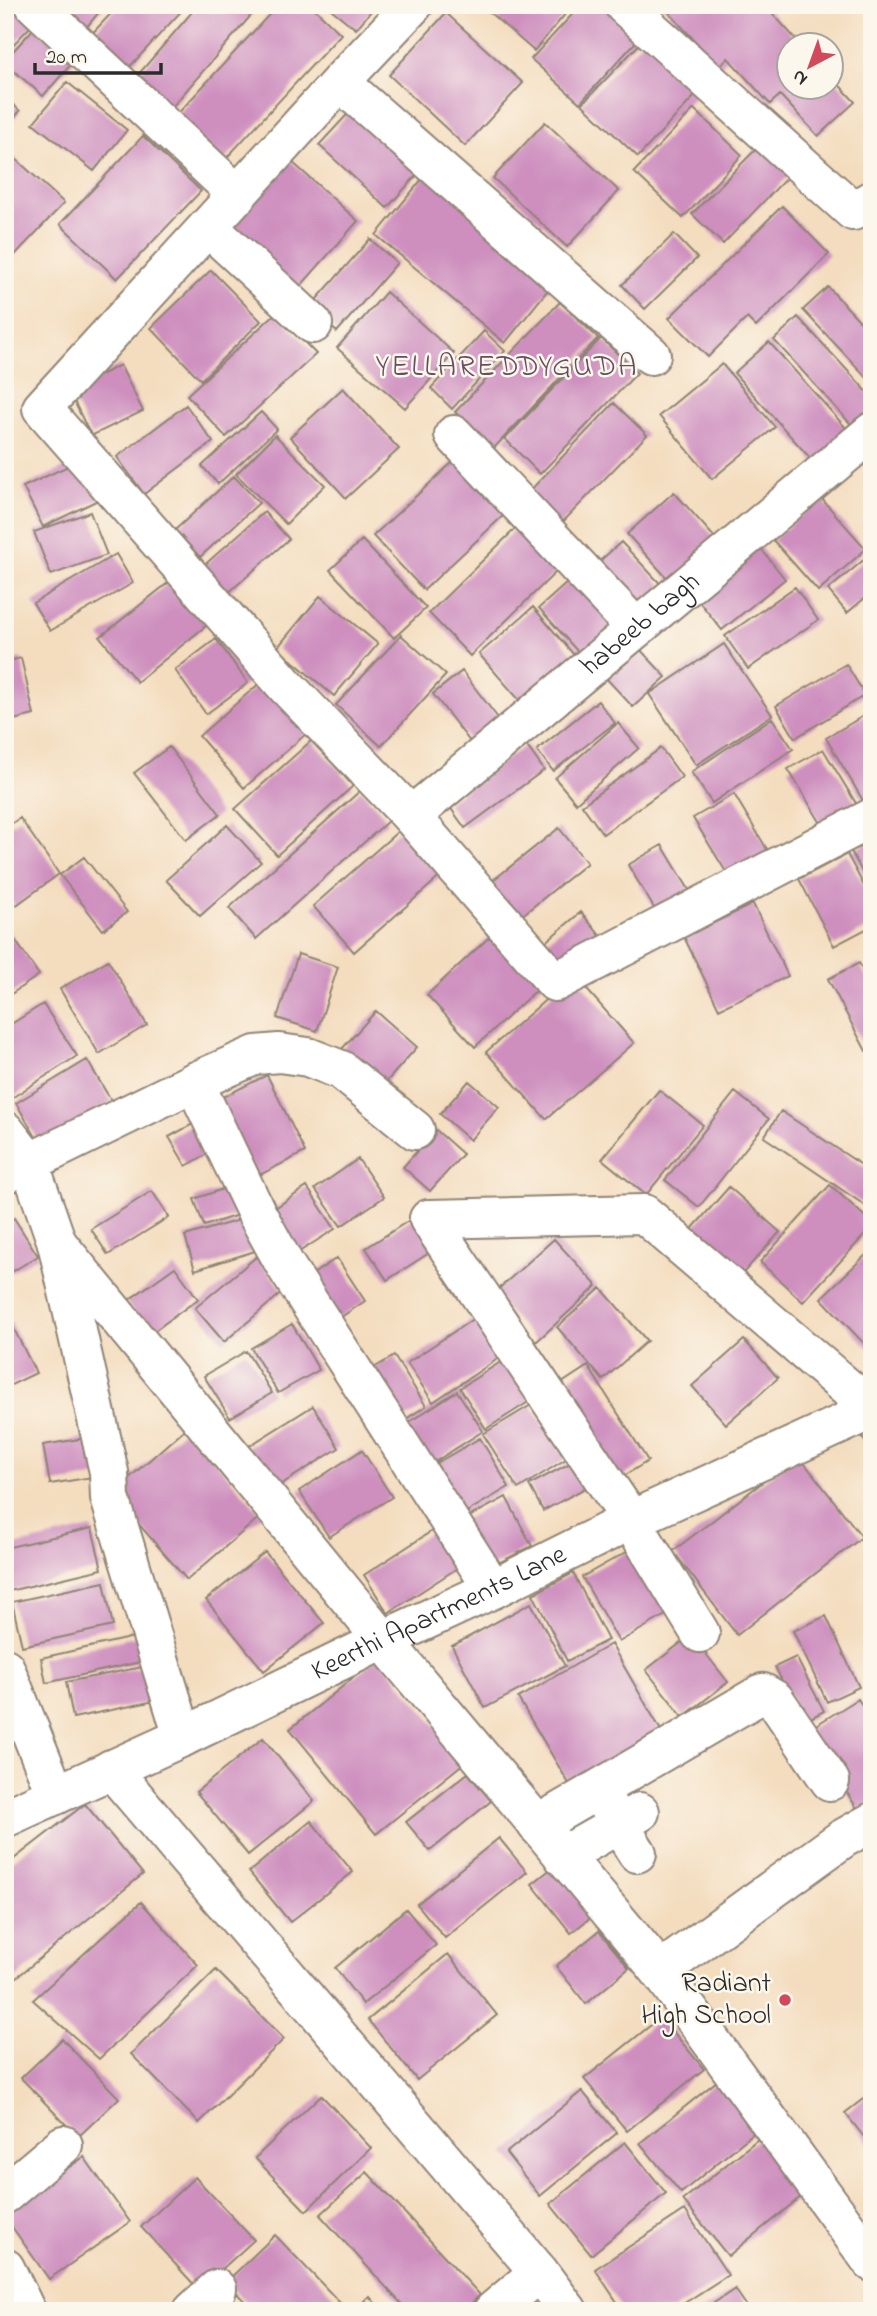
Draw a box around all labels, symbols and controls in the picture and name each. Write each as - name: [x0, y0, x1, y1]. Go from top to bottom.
- scale bar: [35, 32, 161, 76]
- north arrow: [776, 32, 846, 102]
- text: 20 m: [46, 43, 87, 73]
- text: N: [787, 62, 814, 91]
- district label: YELLAREDDYGUDA: [375, 346, 639, 390]
- street label: habeeb bagh: [572, 563, 710, 687]
- street label: Keerthi Apartments Lane: [305, 1535, 574, 1692]
- place label: Radiant High School: [641, 1964, 771, 2037]
- marker: Radiant High School: [777, 1992, 793, 2008]

